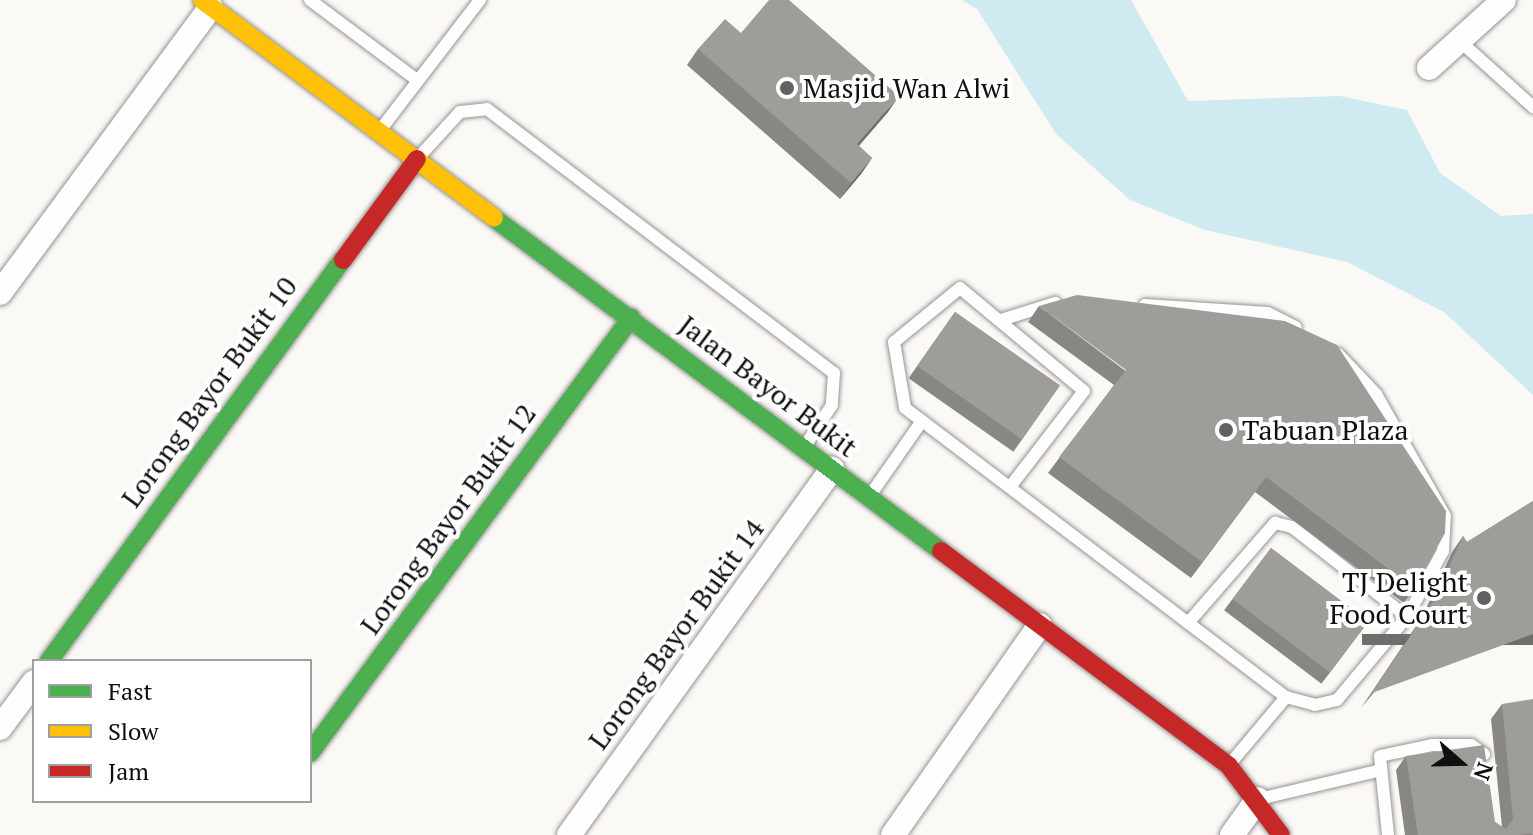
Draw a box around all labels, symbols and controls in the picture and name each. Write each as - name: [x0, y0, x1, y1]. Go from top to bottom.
- place label: Masjid Wan Alwi: [803, 71, 1011, 105]
- marker: Masjid Wan Alwi: [778, 79, 796, 97]
- street label: Lorong Bayor Bukit 10: [114, 270, 304, 514]
- street label: Jalan Bayor Bukit: [672, 308, 864, 464]
- street label: Lorong Bayor Bukit 12: [353, 397, 543, 641]
- place label: Tabuan Plaza: [1242, 413, 1409, 447]
- marker: Tabuan Plaza: [1217, 421, 1235, 439]
- street label: Lorong Bayor Bukit 14: [581, 512, 771, 756]
- place label: TJ Delight Food Court: [1329, 565, 1468, 631]
- marker: TJ Delight Food Court: [1475, 589, 1493, 607]
- legend: [32, 659, 312, 803]
- text: Fast: [108, 675, 152, 707]
- text: Slow: [108, 715, 159, 747]
- north arrow: [1421, 723, 1501, 803]
- text: Jam: [108, 755, 149, 787]
- text: N: [1468, 759, 1501, 784]

